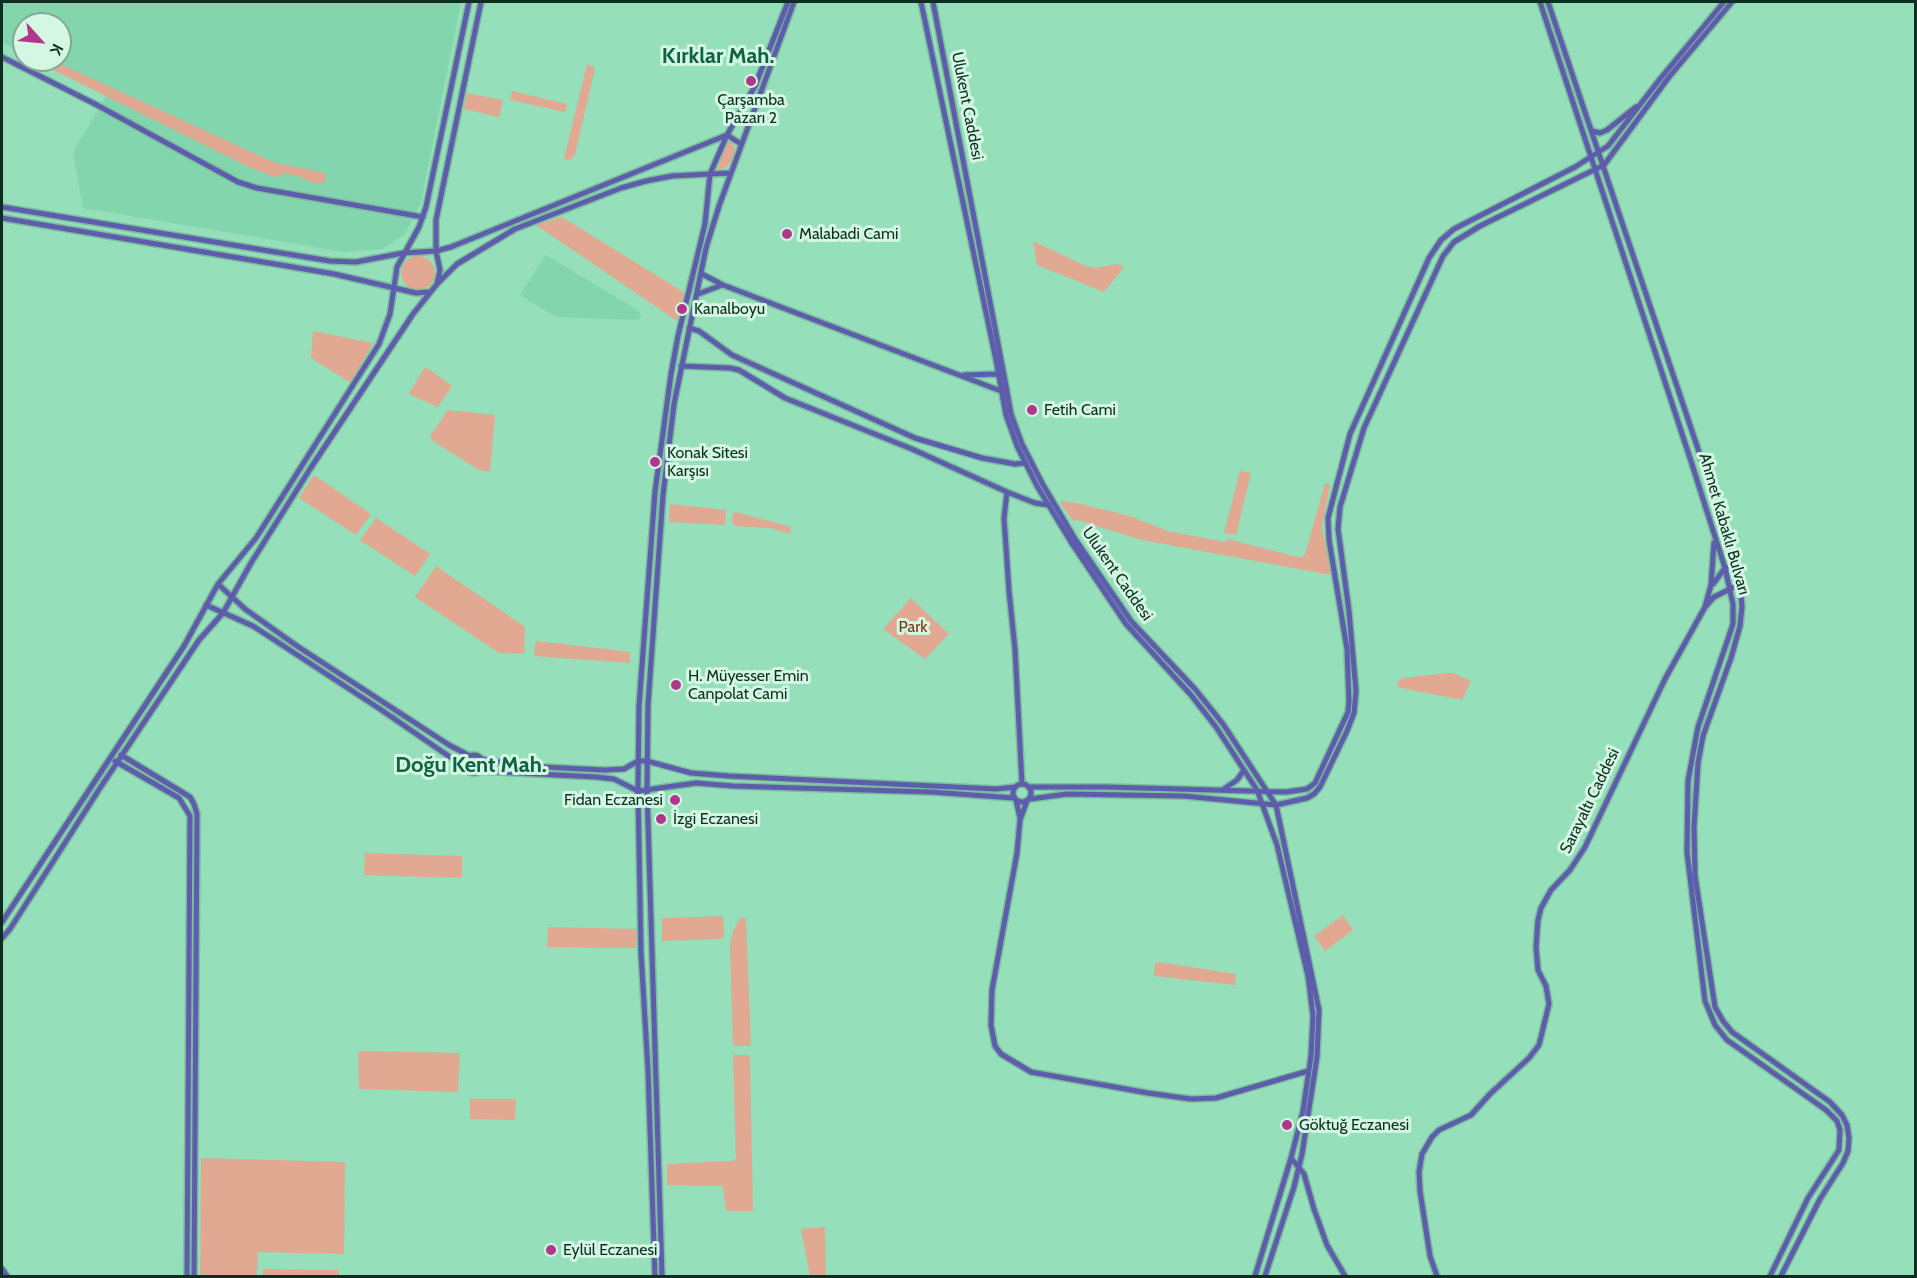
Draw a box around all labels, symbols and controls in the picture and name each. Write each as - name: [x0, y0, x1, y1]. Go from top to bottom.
- north arrow: [12, 12, 72, 72]
- text: K: [46, 41, 67, 58]
- district label: Kırklar Mah.: [662, 44, 774, 70]
- street label: Ulukent Caddesi: [947, 50, 987, 162]
- marker: Çarşamba Pazarı 2: [744, 74, 758, 88]
- place label: Çarşamba Pazarı 2: [717, 90, 785, 128]
- place label: Malabadi Cami: [799, 224, 898, 244]
- marker: Malabadi Cami: [780, 227, 794, 241]
- place label: Kanalboyu: [694, 299, 765, 319]
- marker: Kanalboyu: [675, 302, 689, 316]
- place label: Fetih Cami: [1044, 400, 1116, 420]
- marker: Fetih Cami: [1025, 403, 1039, 417]
- place label: Konak Sitesi Karşısı: [667, 443, 748, 481]
- street label: Ahmet Kabaklı Bulvarı: [1695, 451, 1753, 597]
- marker: Konak Sitesi Karşısı: [648, 455, 662, 469]
- street label: Ulukent Caddesi: [1078, 523, 1156, 625]
- park label: Park: [899, 617, 927, 637]
- place label: H. Müyesser Emin Canpolat Cami: [688, 666, 809, 704]
- marker: H. Müyesser Emin Canpolat Cami: [669, 678, 683, 692]
- street label: Sarayaltı Caddesi: [1556, 745, 1624, 857]
- district label: Doğu Kent Mah.: [395, 753, 547, 779]
- place label: Fidan Eczanesi: [564, 790, 663, 810]
- marker: Fidan Eczanesi: [668, 793, 682, 807]
- place label: İzgi Eczanesi: [673, 809, 758, 829]
- marker: İzgi Eczanesi: [654, 812, 668, 826]
- place label: Göktuğ Eczanesi: [1299, 1115, 1409, 1135]
- marker: Göktuğ Eczanesi: [1280, 1118, 1294, 1132]
- place label: Eylül Eczanesi: [563, 1240, 657, 1260]
- marker: Eylül Eczanesi: [544, 1243, 558, 1257]

